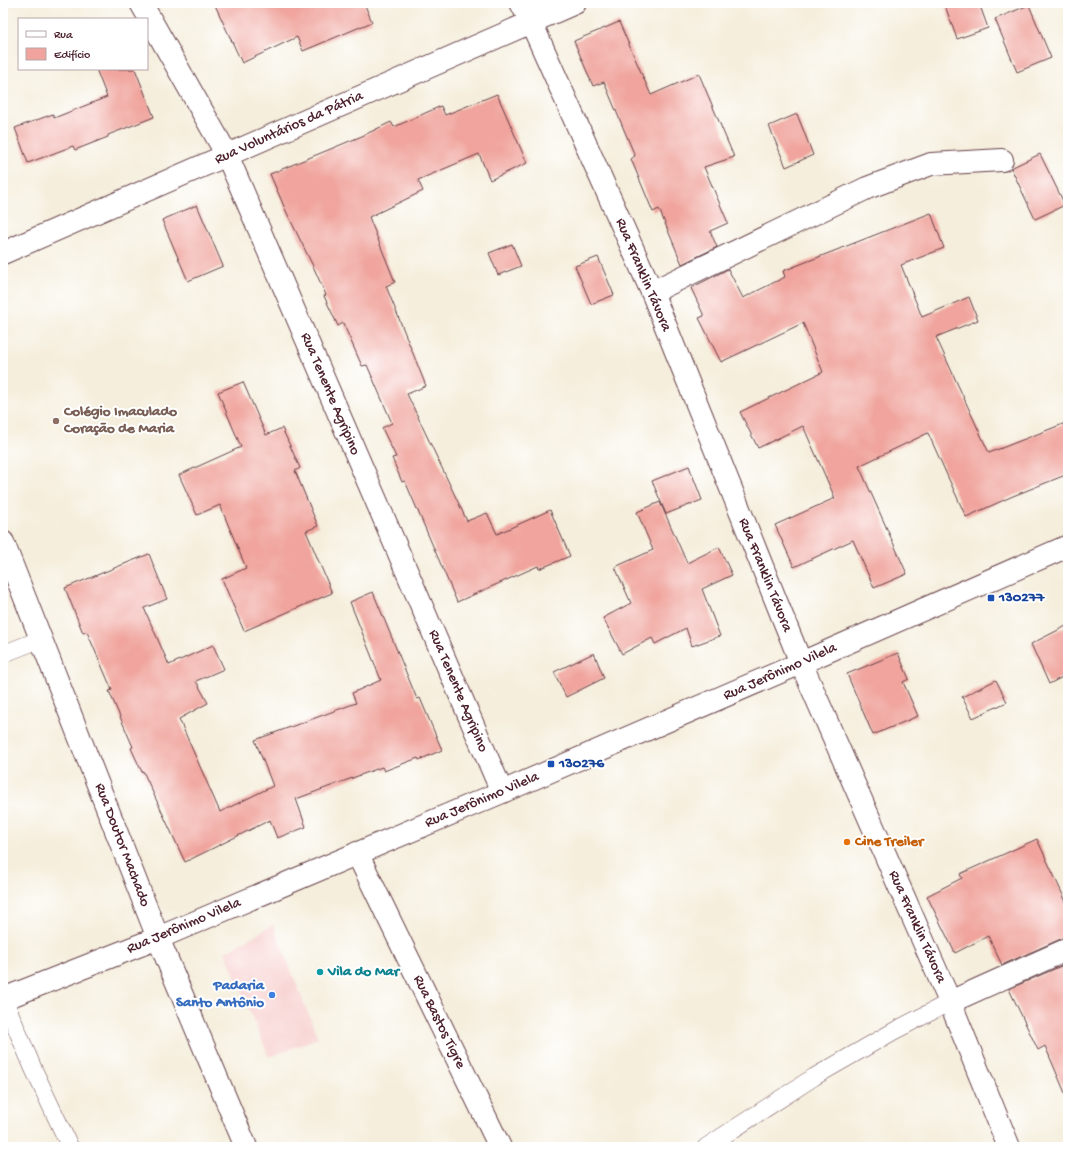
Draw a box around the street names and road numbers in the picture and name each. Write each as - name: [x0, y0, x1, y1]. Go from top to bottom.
- street label: Rua Voluntários da Pátria: [212, 87, 367, 169]
- street label: Rua Franklin Távora: [611, 216, 675, 335]
- street label: Rua Tenente Agripino: [296, 330, 364, 458]
- street label: Rua Franklin Távora: [734, 515, 796, 635]
- street label: Rua Tenente Agripino: [424, 627, 492, 755]
- street label: Rua Jerônimo Vilela: [721, 639, 840, 705]
- street label: Rua Jerônimo Vilela: [422, 768, 542, 832]
- street label: Rua Doutor Machado: [90, 781, 154, 910]
- street label: Rua Franklin Távora: [884, 868, 950, 987]
- street label: Rua Jerônimo Vilela: [124, 894, 244, 958]
- street label: Rua Bastos Tigre: [409, 972, 470, 1072]

